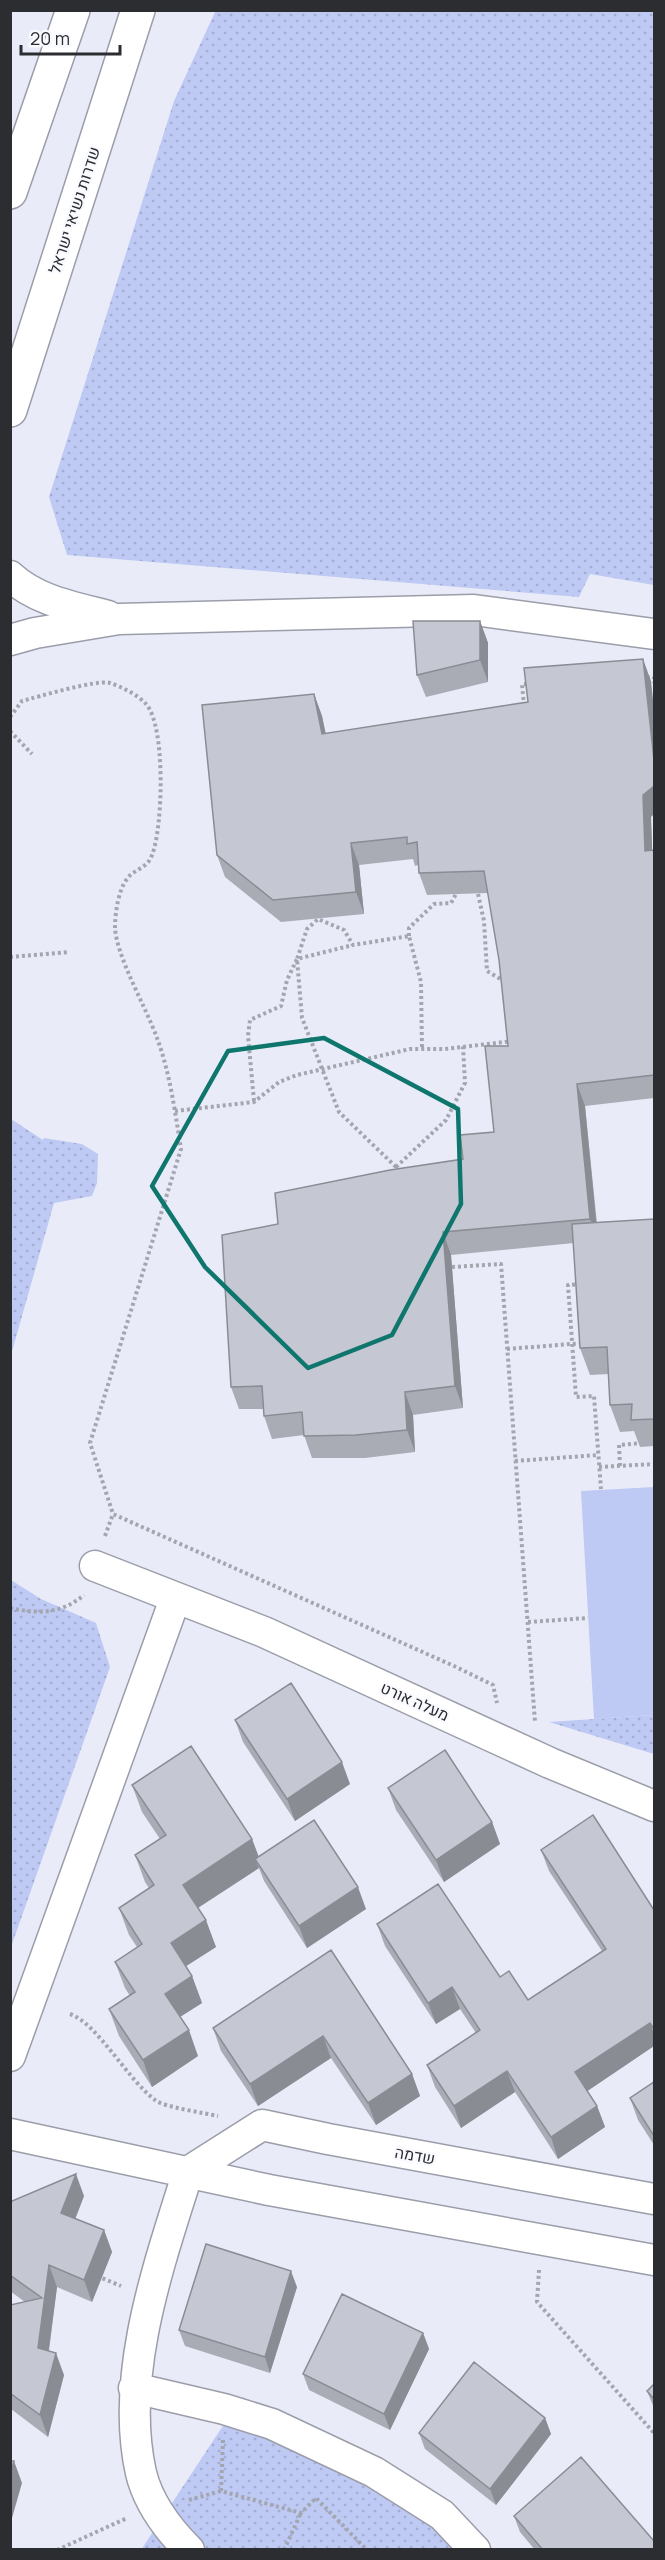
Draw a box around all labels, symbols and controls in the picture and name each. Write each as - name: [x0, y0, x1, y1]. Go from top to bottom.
- scale bar: [21, 18, 120, 56]
- text: 20 m: [30, 26, 70, 50]
- street label: שדרות נשיאי ישראל: [43, 144, 105, 276]
- street label: מעלה אורט: [377, 1676, 453, 1726]
- street label: שדמה: [393, 2141, 437, 2169]

